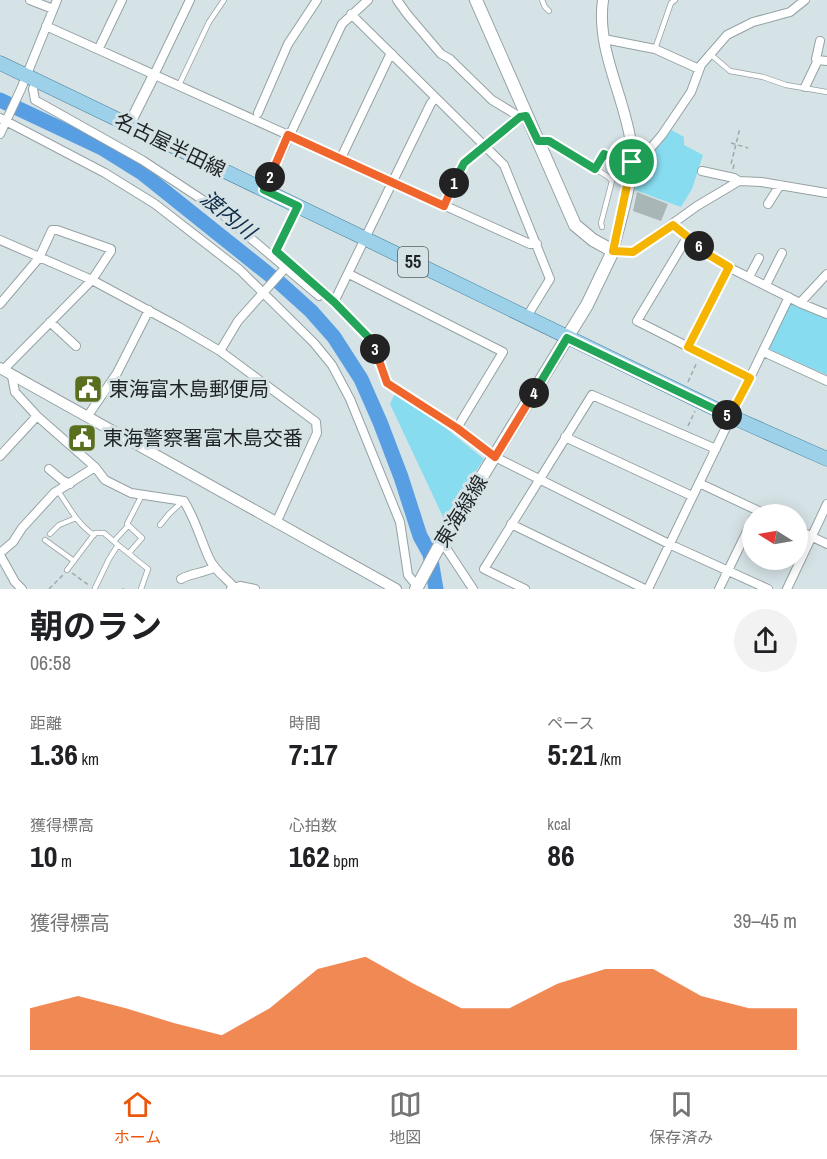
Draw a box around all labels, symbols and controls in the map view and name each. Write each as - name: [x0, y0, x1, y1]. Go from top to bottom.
- street label: 名古屋半田線: [110, 106, 230, 183]
- pin: [606, 136, 657, 187]
- icon: arrive: [615, 145, 648, 178]
- pin: 2: [255, 162, 285, 192]
- text: 2: [266, 166, 274, 188]
- pin: 1: [439, 168, 469, 198]
- text: 1: [450, 172, 458, 194]
- water label: 渡内川: [195, 184, 263, 247]
- pin: 6: [684, 231, 714, 261]
- text: 6: [695, 235, 703, 257]
- road number: 55: [398, 247, 428, 277]
- pin: 3: [360, 334, 390, 364]
- text: 3: [371, 338, 379, 360]
- public building icon: 東海富木島郵便局: [72, 373, 104, 405]
- place label: 東海富木島郵便局: [109, 375, 269, 402]
- pin: 4: [519, 378, 549, 408]
- text: 4: [530, 382, 538, 404]
- pin: 5: [712, 400, 742, 430]
- text: 5: [723, 404, 731, 426]
- public building icon: 東海警察署富木島交番: [66, 422, 98, 454]
- place label: 東海警察署富木島交番: [103, 424, 303, 451]
- street label: 東海緑線: [428, 470, 493, 552]
- north arrow: [742, 504, 808, 570]
- map controls: [742, 504, 808, 570]
- text: 朝のラン: [30, 604, 162, 648]
- button: share: [734, 609, 797, 672]
- text: 06:58: [30, 649, 71, 676]
- text: 距離: [30, 712, 62, 734]
- text: 時間: [289, 712, 321, 734]
- text: ペース: [547, 712, 595, 734]
- text: 1.36: [30, 734, 78, 774]
- text: 7:17: [289, 734, 338, 774]
- text: 5:21: [547, 734, 597, 774]
- text: km: [78, 748, 99, 770]
- text: /km: [597, 748, 621, 770]
- text: kcal: [547, 813, 571, 835]
- text: 獲得標高: [30, 814, 94, 836]
- text: 心拍数: [289, 814, 337, 836]
- text: 86: [547, 835, 575, 875]
- text: 10: [30, 836, 57, 876]
- text: 162: [289, 836, 330, 876]
- text: m: [57, 850, 72, 872]
- text: bpm: [330, 850, 359, 872]
- text: 39–45 m: [733, 907, 797, 934]
- text: 獲得標高: [30, 909, 110, 936]
- tab: ホーム: [114, 1088, 161, 1148]
- tab: 地図: [389, 1088, 422, 1148]
- tab: 保存済み: [649, 1088, 713, 1148]

